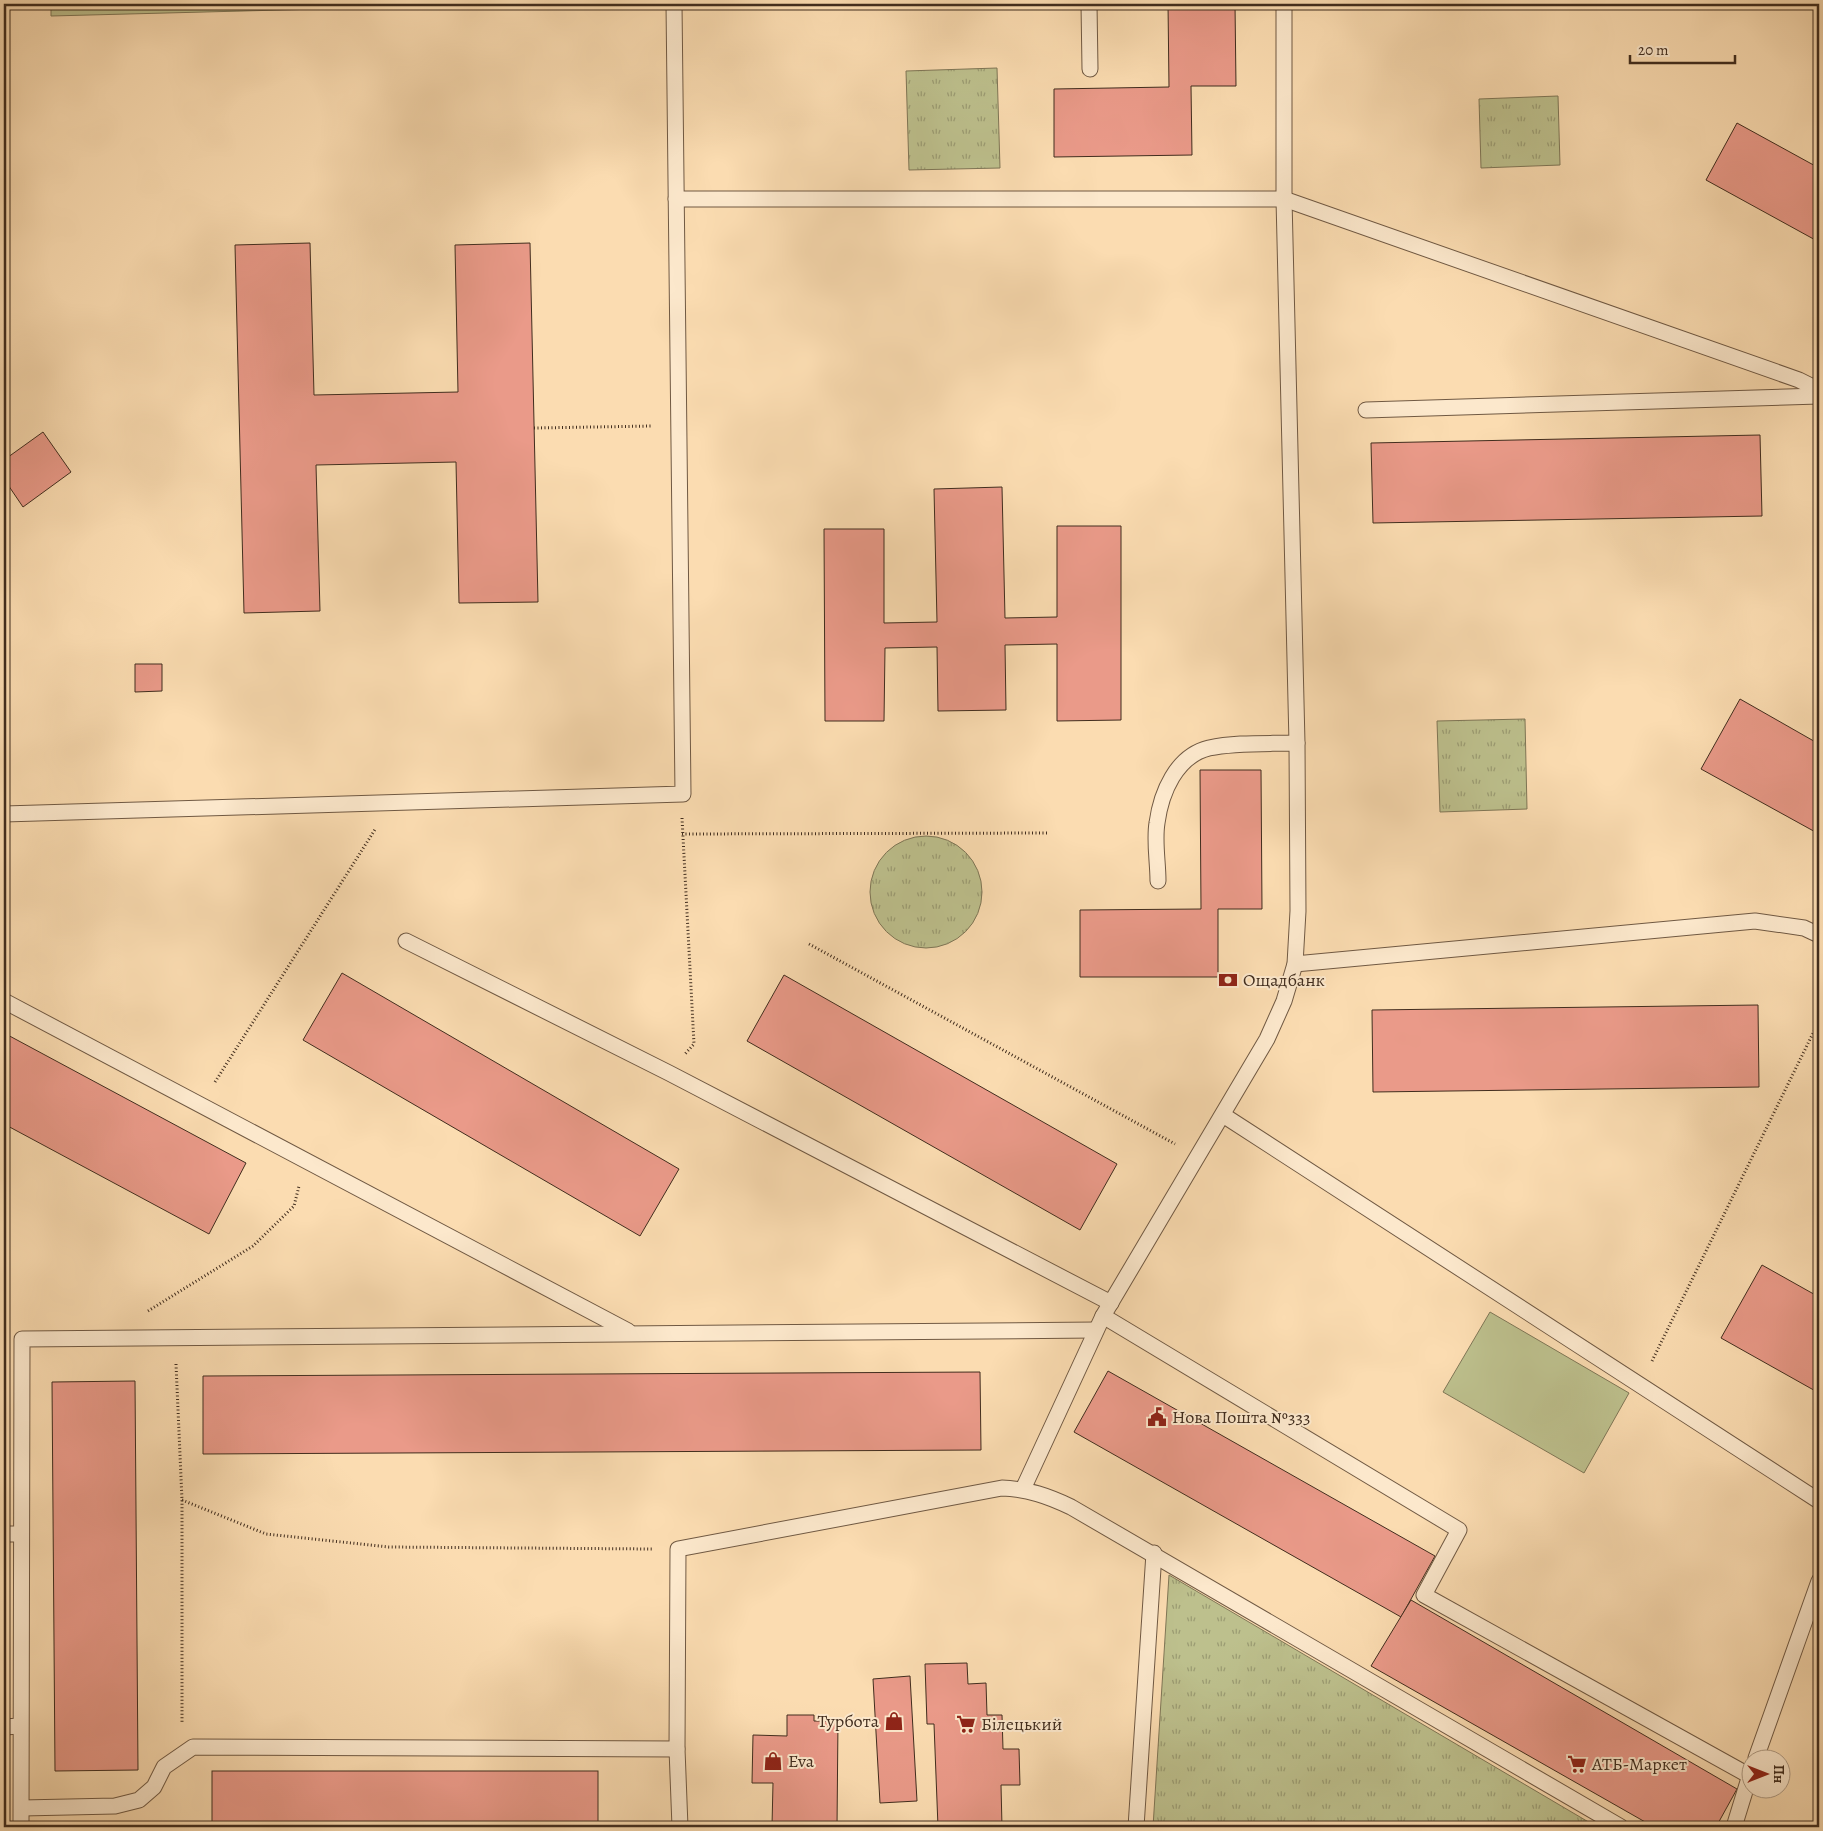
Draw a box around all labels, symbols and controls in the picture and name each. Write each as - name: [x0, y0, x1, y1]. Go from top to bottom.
- scale bar: [1630, 32, 1736, 64]
- text: 20 m: [1638, 40, 1669, 60]
- place label: Ощадбанк: [1243, 968, 1325, 992]
- bank icon: Ощадбанк: [1217, 969, 1239, 991]
- place label: Нова Пошта №333: [1172, 1405, 1310, 1429]
- public building icon: Нова Пошта №333: [1146, 1406, 1168, 1428]
- place label: Турбота: [818, 1709, 880, 1733]
- shop icon: Турбота: [883, 1710, 905, 1732]
- place label: Білецький: [981, 1712, 1062, 1736]
- supermarket icon: Білецький: [955, 1713, 977, 1735]
- north arrow: [1740, 1748, 1790, 1798]
- place label: Eva: [788, 1749, 815, 1773]
- shop icon: Eva: [762, 1750, 784, 1772]
- place label: АТБ-Маркет: [1591, 1752, 1687, 1776]
- supermarket icon: АТБ-Маркет: [1566, 1753, 1588, 1775]
- text: Пн: [1769, 1765, 1788, 1783]

